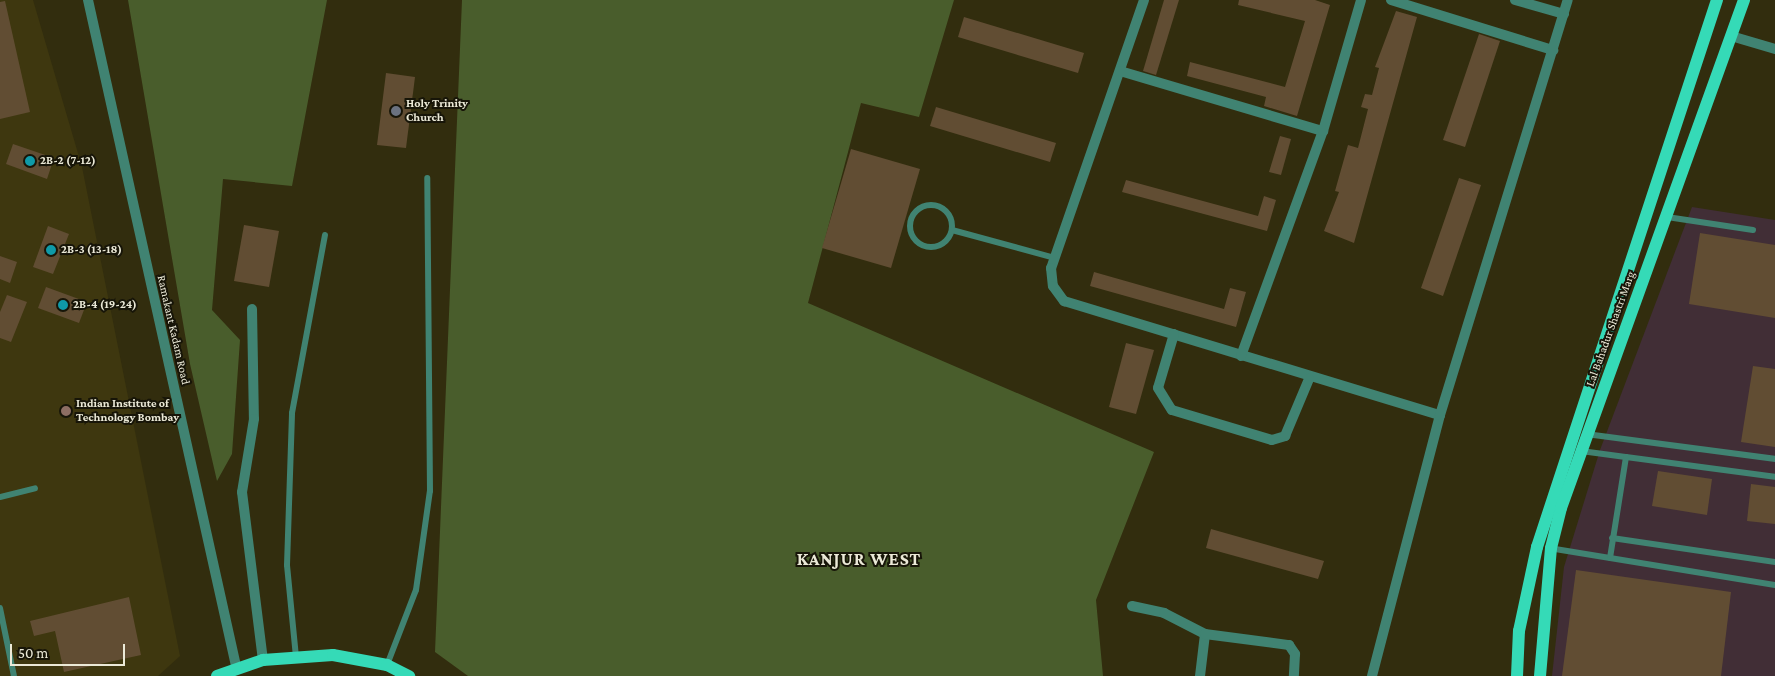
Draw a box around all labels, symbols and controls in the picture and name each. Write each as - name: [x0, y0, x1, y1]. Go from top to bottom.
- place label: Holy Trinity Church: [406, 97, 468, 125]
- marker: Holy Trinity Church: [390, 105, 402, 117]
- place label: 2B-2 (7-12): [40, 154, 96, 168]
- marker: 2B-2 (7-12): [24, 155, 36, 167]
- place label: 2B-3 (13-18): [61, 243, 122, 257]
- marker: 2B-3 (13-18): [45, 244, 57, 256]
- street label: Lal Bahadur Shastri Marg: [1583, 269, 1639, 389]
- street label: Ramakant Kadam Road: [153, 274, 193, 386]
- place label: 2B-4 (19-24): [73, 298, 137, 312]
- marker: 2B-4 (19-24): [57, 299, 69, 311]
- place label: Indian Institute of Technology Bombay: [76, 397, 179, 425]
- marker: Indian Institute of Technology Bombay: [60, 405, 72, 417]
- district label: KANJUR WEST: [795, 548, 923, 570]
- scale bar: [12, 634, 128, 666]
- text: 50 m: [18, 645, 48, 661]

